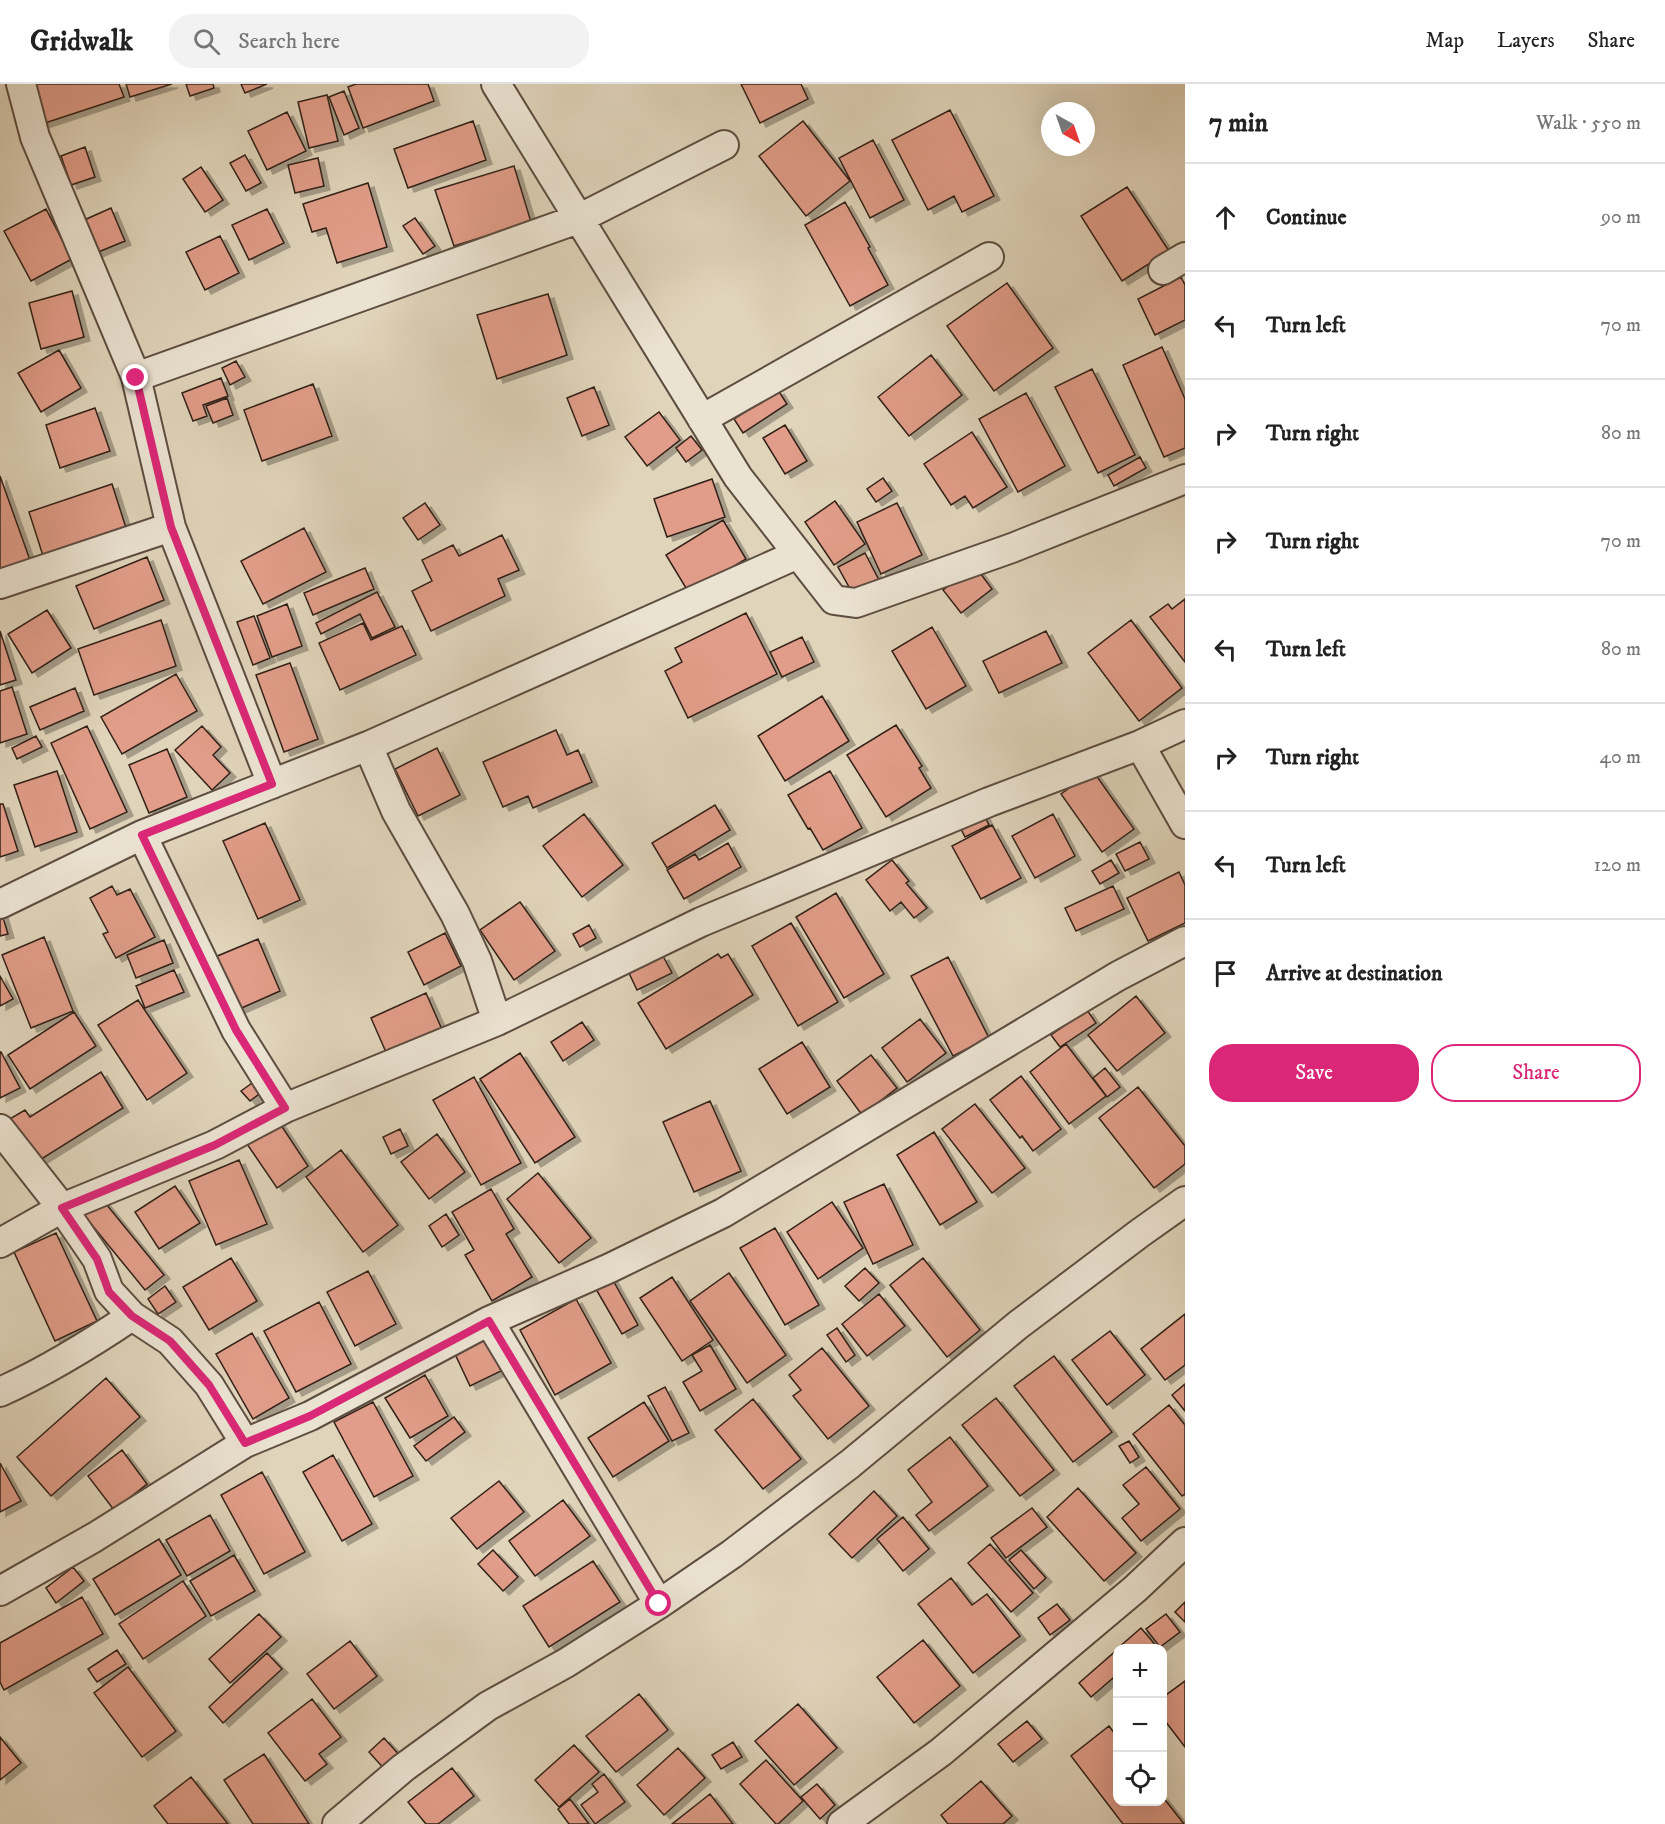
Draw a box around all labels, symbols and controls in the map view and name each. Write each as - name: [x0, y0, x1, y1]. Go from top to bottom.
- search box: [169, 14, 589, 68]
- text: Gridwalk: [30, 24, 133, 59]
- icon: search: [190, 25, 223, 58]
- text: Search here: [238, 28, 340, 55]
- text: Map: [1425, 28, 1464, 54]
- text: Layers: [1497, 28, 1555, 54]
- text: Share: [1588, 28, 1635, 54]
- north arrow: [1041, 102, 1095, 156]
- text: 7 min: [1209, 107, 1268, 140]
- text: Walk · 550 m: [1536, 111, 1641, 136]
- icon: ahead: [1209, 201, 1242, 234]
- text: Continue: [1266, 204, 1347, 231]
- text: 90 m: [1601, 205, 1641, 230]
- icon: left: [1209, 309, 1242, 342]
- text: Turn left: [1266, 312, 1346, 339]
- text: 70 m: [1600, 313, 1641, 338]
- route end: [122, 364, 148, 390]
- icon: right: [1209, 417, 1242, 450]
- text: Turn right: [1266, 420, 1359, 447]
- text: 80 m: [1601, 421, 1641, 446]
- icon: right: [1209, 525, 1242, 558]
- text: Turn right: [1266, 528, 1359, 555]
- text: 70 m: [1600, 529, 1641, 554]
- icon: left: [1209, 633, 1242, 666]
- text: Turn left: [1266, 636, 1346, 663]
- text: 80 m: [1601, 637, 1641, 662]
- icon: right: [1209, 741, 1242, 774]
- text: Turn right: [1266, 744, 1359, 771]
- text: 40 m: [1599, 745, 1641, 770]
- icon: left: [1209, 849, 1242, 882]
- text: Turn left: [1266, 852, 1346, 879]
- text: 120 m: [1594, 853, 1641, 878]
- icon: arrive: [1209, 957, 1242, 990]
- text: Arrive at destination: [1266, 960, 1443, 987]
- button: Save: [1209, 1044, 1419, 1102]
- button: Share: [1431, 1044, 1641, 1102]
- route start: [645, 1590, 671, 1616]
- map controls: [1113, 1644, 1167, 1806]
- button: +: [1113, 1644, 1167, 1698]
- button: −: [1113, 1698, 1167, 1752]
- button: locate: [1113, 1752, 1167, 1806]

